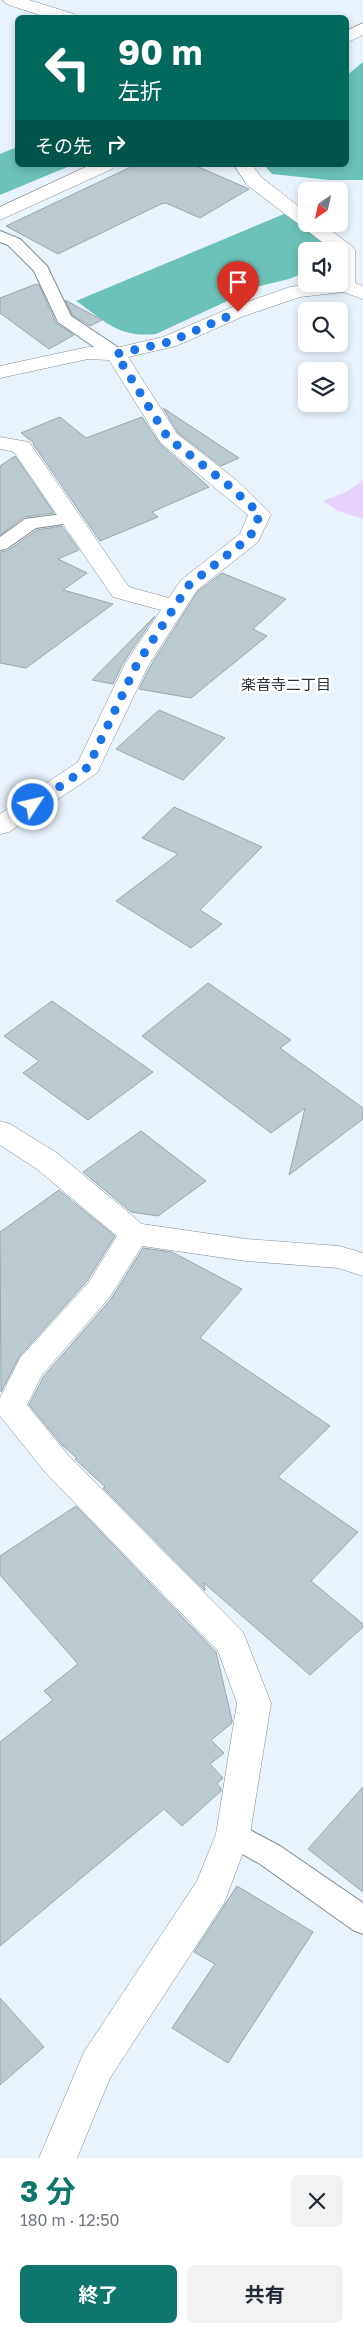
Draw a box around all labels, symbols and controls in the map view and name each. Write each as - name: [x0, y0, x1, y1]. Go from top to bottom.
- text: 90 m: [118, 31, 202, 73]
- icon: left: [35, 35, 100, 100]
- text: 左折: [118, 77, 162, 104]
- icon: right: [102, 130, 130, 158]
- text: その先: [35, 134, 92, 157]
- north arrow: [298, 182, 348, 232]
- map controls: [298, 182, 348, 412]
- button: sound: [298, 242, 348, 292]
- pin: [217, 261, 259, 312]
- icon: arrive: [224, 268, 252, 296]
- button: search: [298, 302, 348, 352]
- button: layers: [298, 362, 348, 412]
- district label: 楽音寺二丁目: [241, 675, 331, 693]
- position arrow: [6, 778, 58, 830]
- text: 3 分: [20, 2173, 76, 2209]
- button: close: [291, 2175, 343, 2227]
- text: 180 m · 12:50: [20, 2210, 119, 2230]
- button: 終了: [20, 2265, 177, 2323]
- button: 共有: [187, 2265, 343, 2323]

